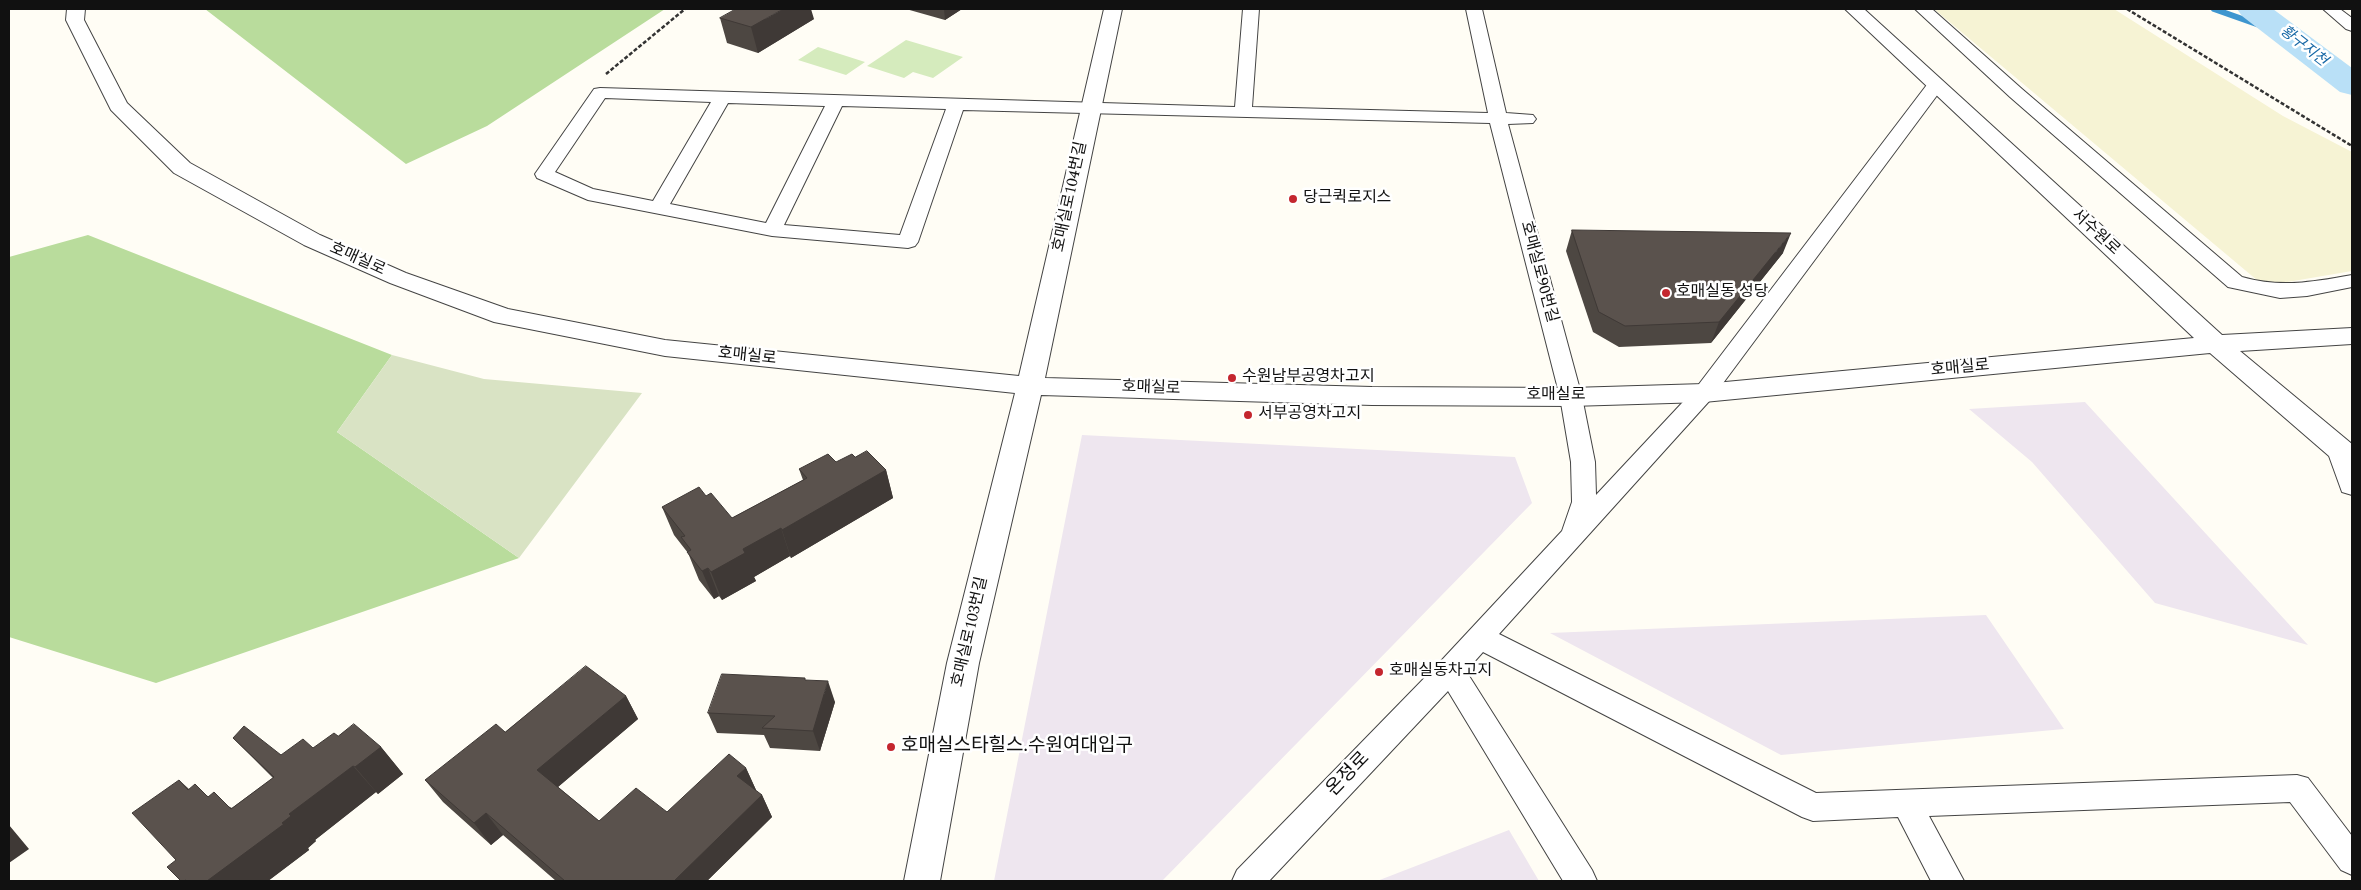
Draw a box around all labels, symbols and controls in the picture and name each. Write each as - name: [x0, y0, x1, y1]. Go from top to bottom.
- water label: 황구지천: [2276, 23, 2330, 71]
- street label: 호매실로104번길: [1050, 140, 1092, 254]
- place label: 당근퀵로지스: [1303, 189, 1391, 209]
- marker: 당근퀵로지스: [1287, 193, 1299, 205]
- street label: 서수원로: [2067, 206, 2123, 260]
- street label: 호매실로90번길: [1515, 219, 1561, 325]
- street label: 호매실로: [326, 239, 388, 281]
- place label: 호매실동 성당: [1676, 283, 1768, 303]
- marker: 호매실동 성당: [1660, 287, 1672, 299]
- street label: 호매실로: [717, 344, 777, 370]
- street label: 호매실로: [1930, 357, 1990, 381]
- place label: 수원남부공영차고지: [1242, 368, 1374, 388]
- marker: 수원남부공영차고지: [1226, 372, 1238, 384]
- street label: 호매실로: [1121, 378, 1181, 400]
- street label: 호매실로: [1527, 386, 1585, 406]
- place label: 서부공영차고지: [1258, 405, 1361, 425]
- marker: 서부공영차고지: [1242, 409, 1254, 421]
- street label: 호매실로103번길: [949, 575, 993, 689]
- place label: 호매실동차고지: [1389, 662, 1492, 682]
- marker: 호매실동차고지: [1373, 666, 1385, 678]
- place label: 호매실스타힐스.수원여대입구: [901, 736, 1133, 758]
- marker: 호매실스타힐스.수원여대입구: [885, 741, 897, 753]
- street label: 온정로: [1323, 748, 1375, 802]

